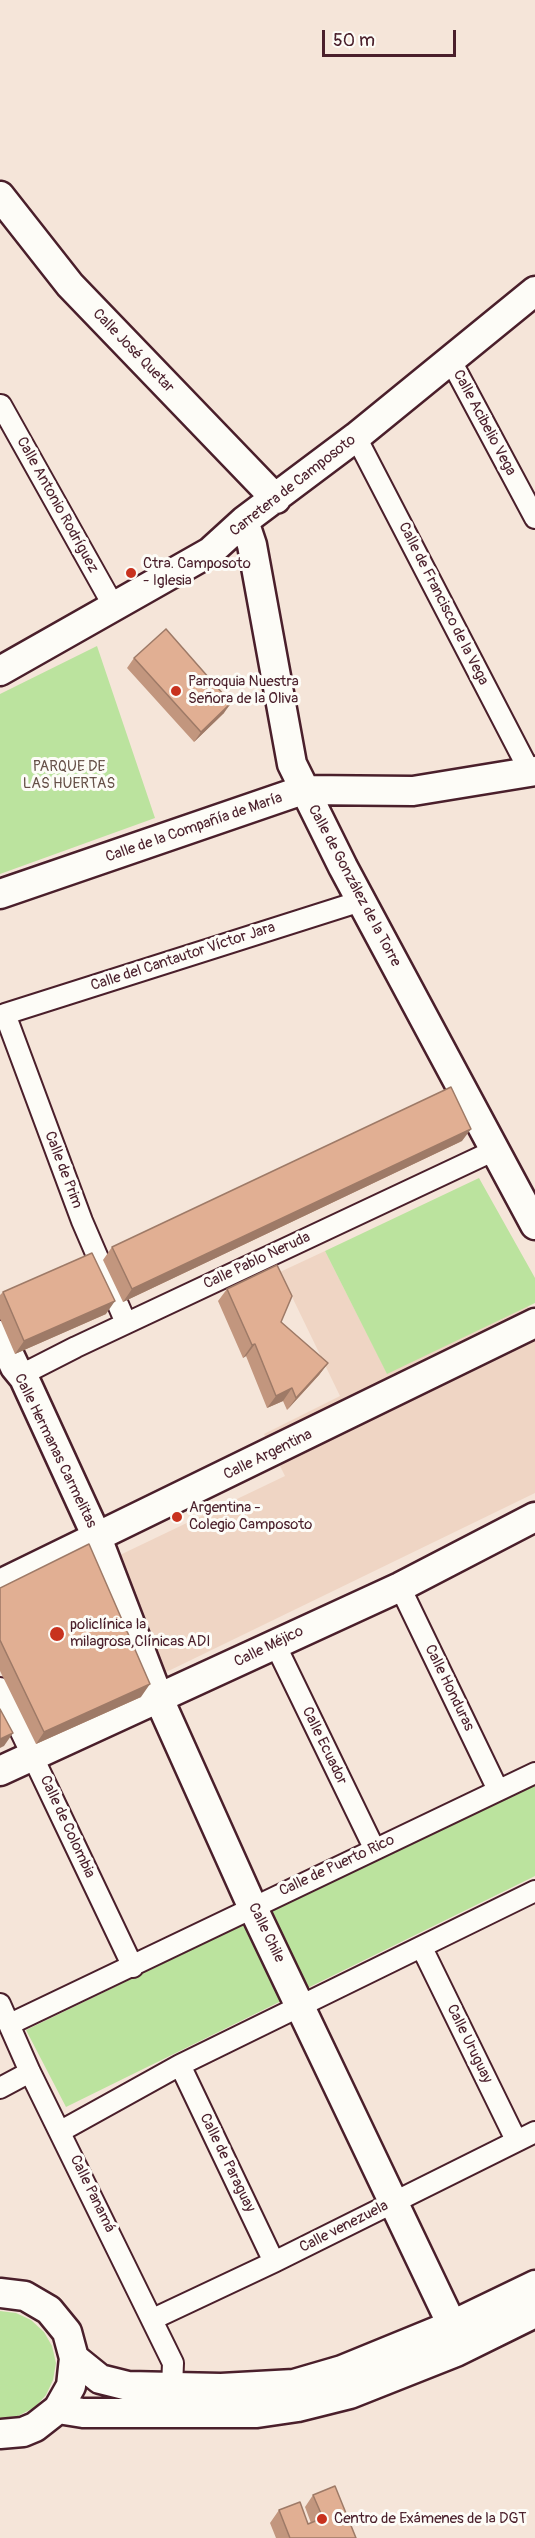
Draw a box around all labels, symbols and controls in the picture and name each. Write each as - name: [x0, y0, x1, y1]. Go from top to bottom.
- scale bar: [325, 18, 458, 56]
- text: 50 m: [333, 29, 375, 52]
- street label: Calle José Quetar: [88, 305, 178, 397]
- street label: Calle Acibelio Vega: [449, 367, 519, 479]
- street label: Carretera de Camposoto: [226, 431, 360, 541]
- street label: Calle Antonio Rodríguez: [12, 434, 102, 576]
- street label: Calle de Francisco de la Vega: [394, 520, 492, 688]
- place label: Ctra. Camposoto - Iglesia: [143, 555, 251, 590]
- marker: Ctra. Camposoto - Iglesia: [124, 566, 138, 580]
- place label: Parroquia Nuestra Señora de la Oliva: [188, 673, 299, 708]
- marker: Parroquia Nuestra Señora de la Oliva: [169, 684, 183, 698]
- park label: PARQUE DE LAS HUERTAS: [23, 758, 115, 793]
- street label: Calle de la Compañía de María: [103, 789, 285, 867]
- street label: Calle de González de la Torre: [304, 802, 404, 970]
- street label: Calle del Cantautor Víctor Jara: [89, 919, 277, 995]
- street label: Calle de Prim: [40, 1129, 86, 1211]
- street label: Calle Pablo Neruda: [201, 1228, 313, 1294]
- street label: Calle Hermanas Carmelitas: [10, 1371, 100, 1531]
- street label: Calle Argentina: [221, 1426, 315, 1484]
- place label: Argentina - Colegio Camposoto: [189, 1499, 312, 1534]
- marker: Argentina - Colegio Camposoto: [170, 1510, 184, 1524]
- place label: policlínica la milagrosa,Clínicas ADI: [70, 1616, 210, 1651]
- street label: Calle Méjico: [232, 1623, 306, 1671]
- marker: policlínica la milagrosa,Clínicas ADI: [48, 1625, 66, 1643]
- street label: Calle Honduras: [420, 1642, 478, 1734]
- street label: Calle Ecuador: [297, 1704, 351, 1788]
- street label: Calle de Colombia: [35, 1773, 99, 1881]
- street label: Calle de Puerto Rico: [276, 1831, 398, 1901]
- street label: Calle Chile: [244, 1900, 288, 1966]
- street label: Calle Uruguay: [442, 2002, 496, 2086]
- street label: Calle de Paraguay: [195, 2111, 259, 2215]
- street label: Calle Panamá: [65, 2152, 119, 2236]
- street label: Calle venezuela: [297, 2197, 391, 2257]
- place label: Centro de Exámenes de la DGT: [334, 2510, 527, 2528]
- marker: Centro de Exámenes de la DGT: [315, 2512, 329, 2526]

